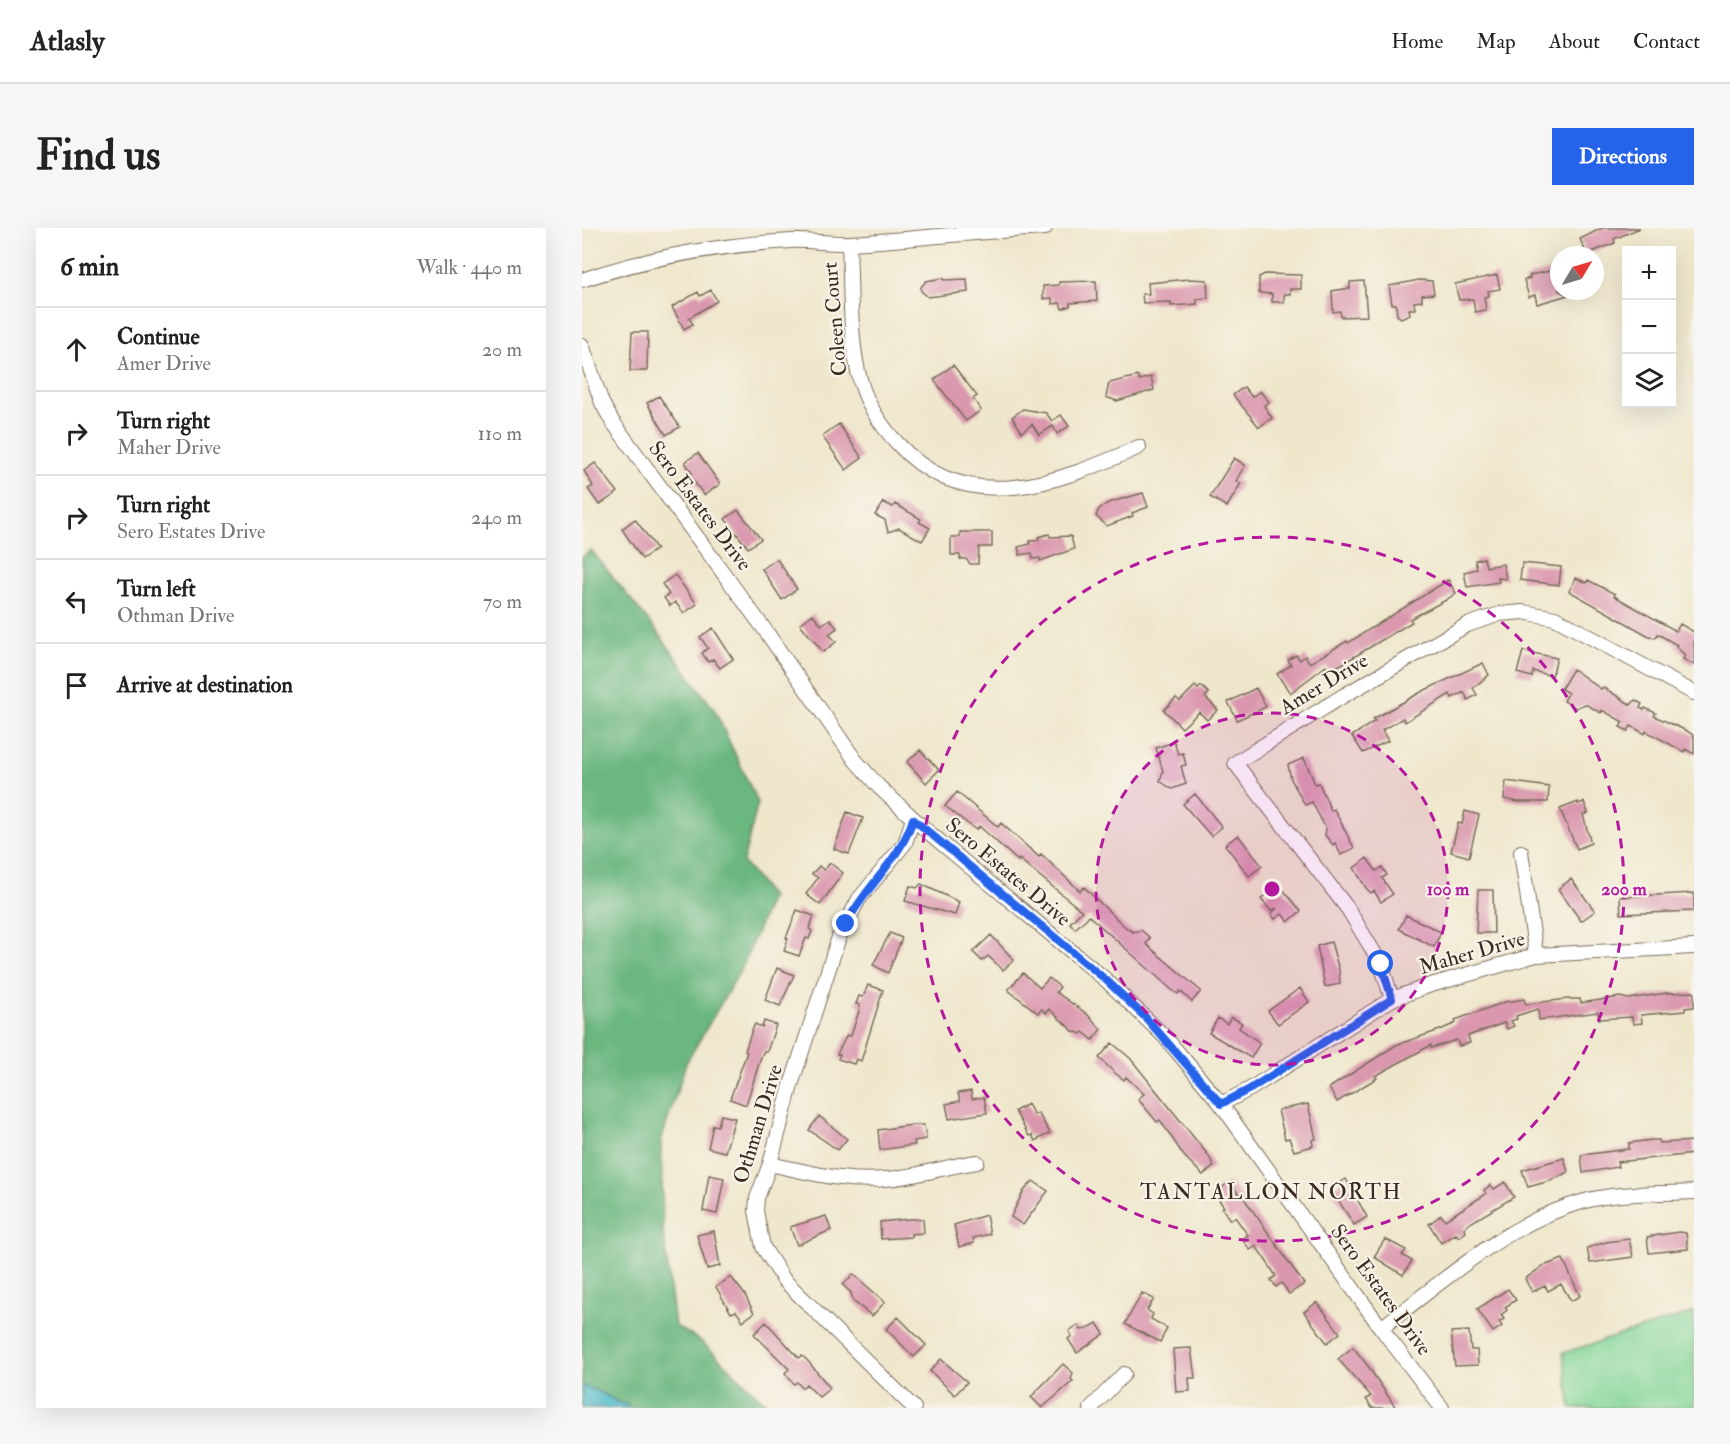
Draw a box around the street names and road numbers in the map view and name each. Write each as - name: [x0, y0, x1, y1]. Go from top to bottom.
- street label: Coleen Court: [817, 261, 853, 377]
- street label: Sero Estates Drive: [642, 436, 758, 577]
- street label: Amer Drive: [1274, 647, 1373, 721]
- street label: Sero Estates Drive: [940, 812, 1077, 933]
- street label: Maher Drive: [1416, 925, 1528, 981]
- street label: Othman Drive: [727, 1061, 789, 1187]
- street label: Sero Estates Drive: [1324, 1219, 1438, 1361]

